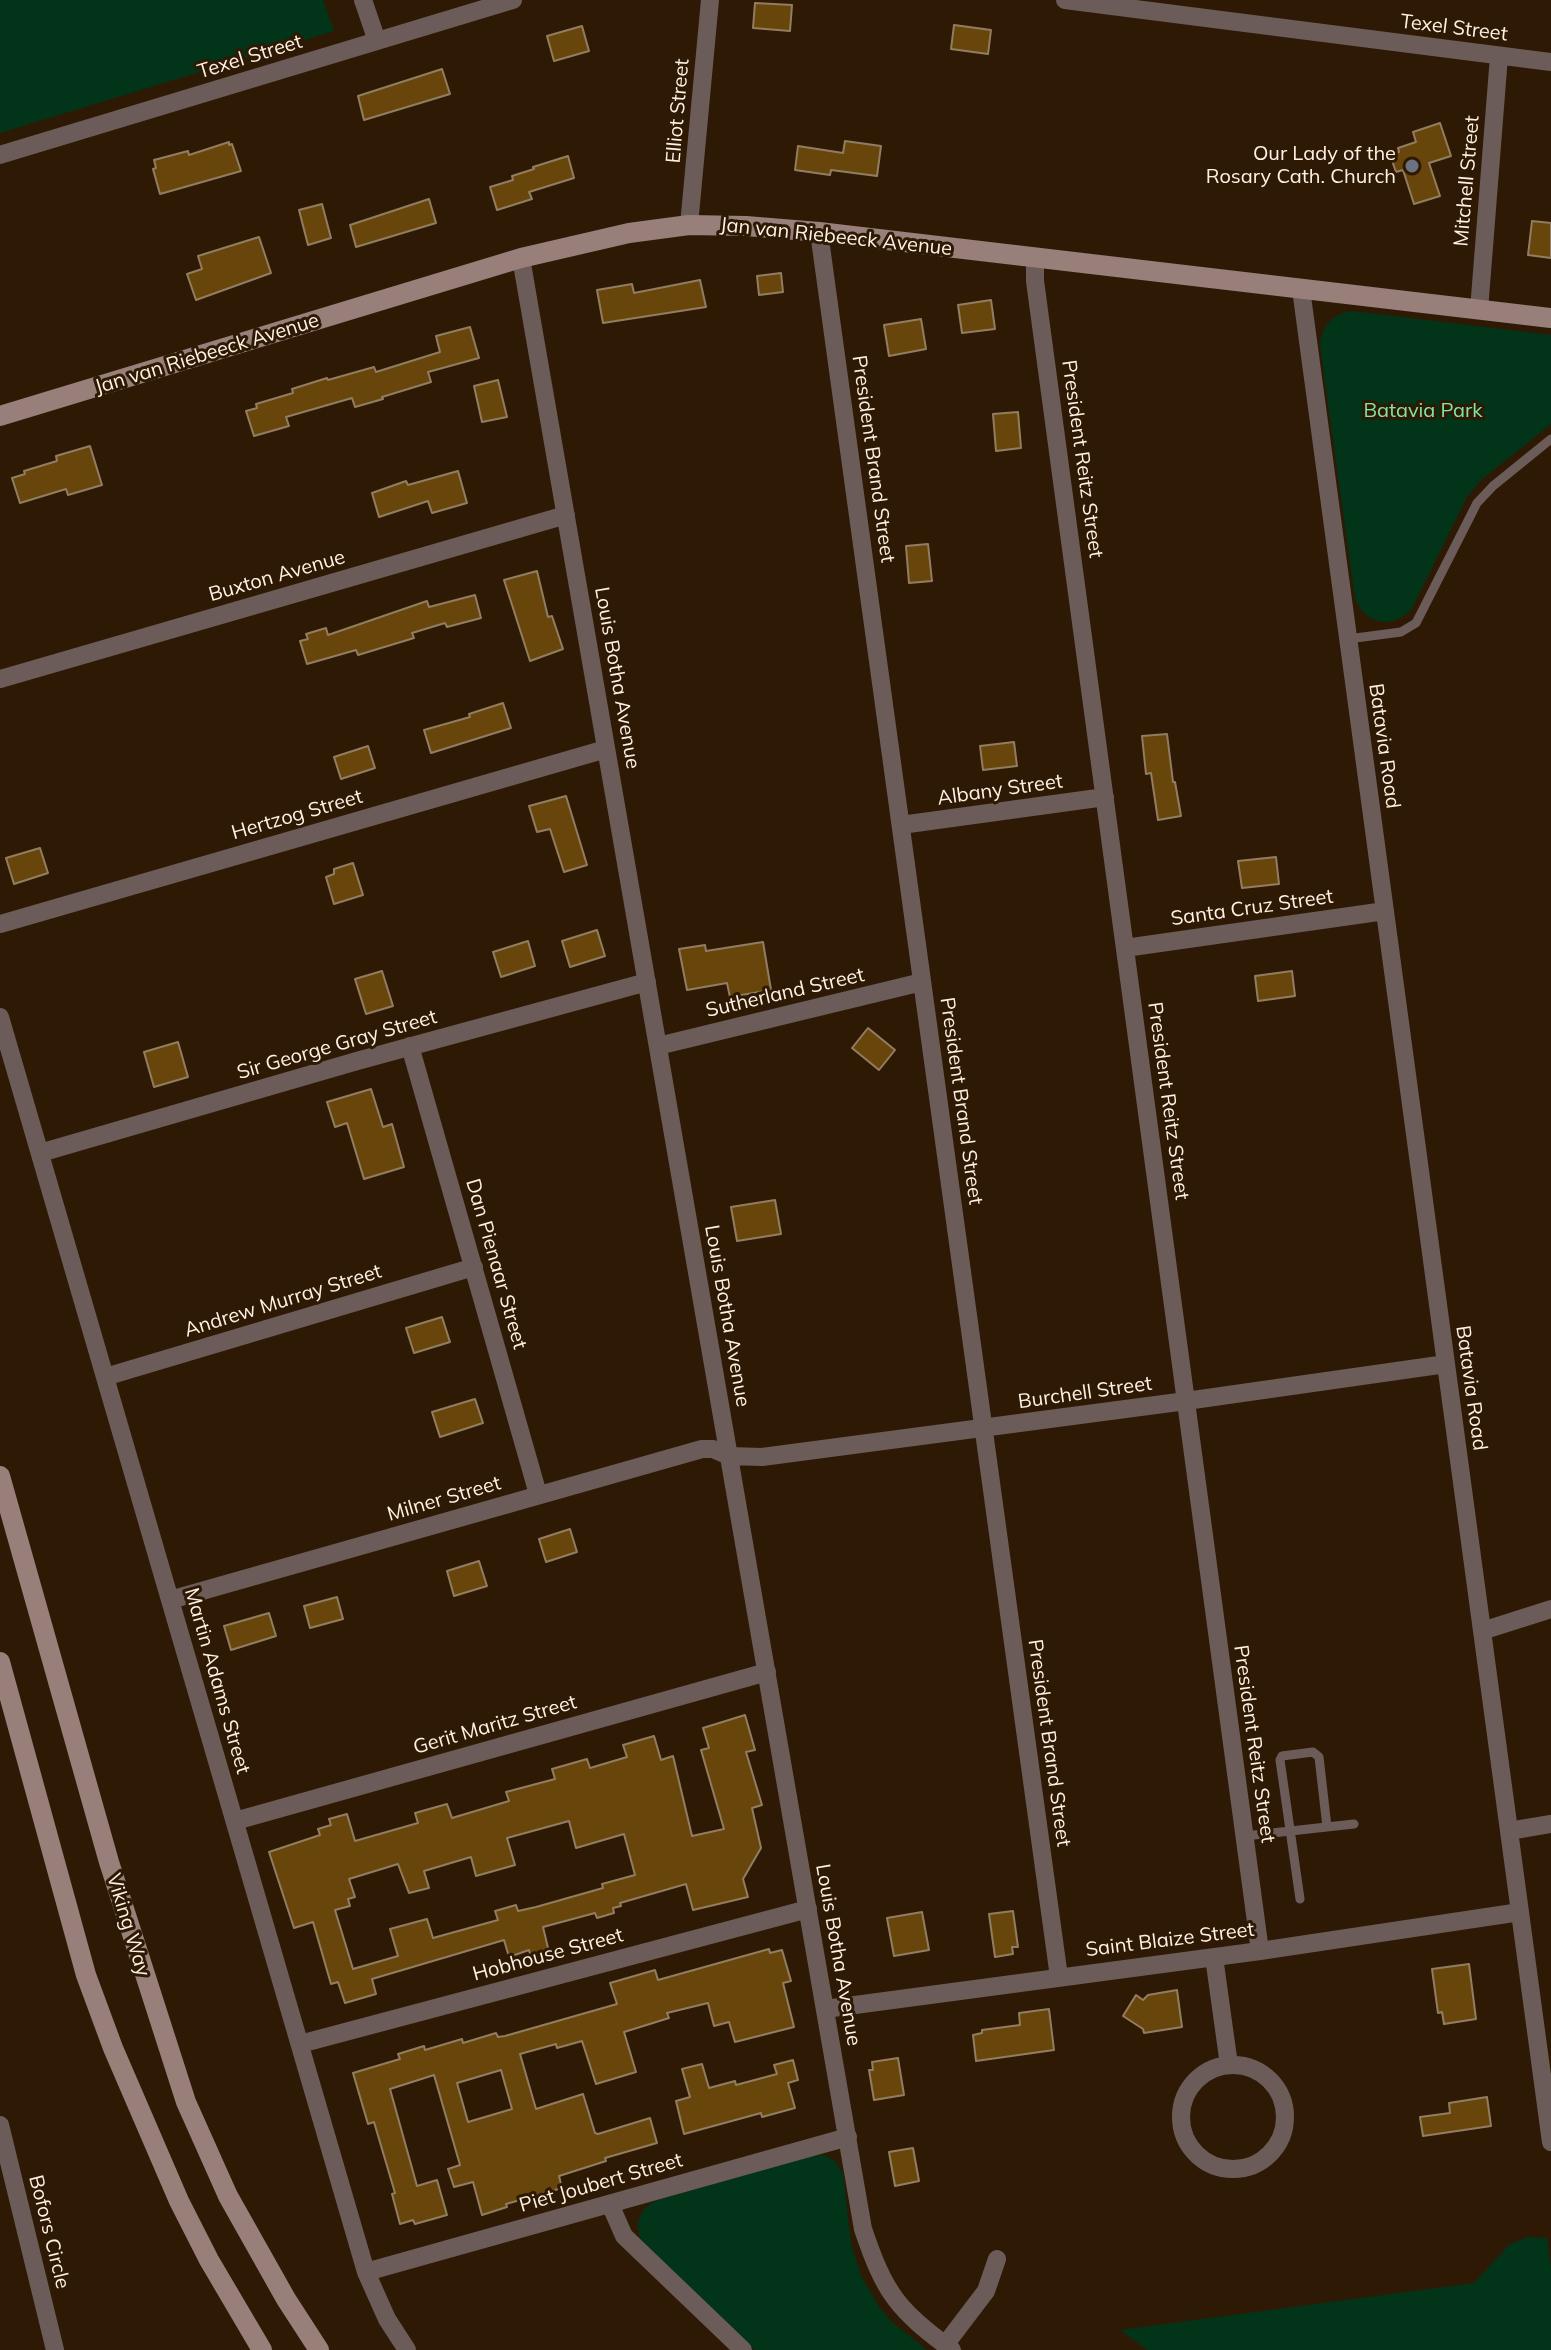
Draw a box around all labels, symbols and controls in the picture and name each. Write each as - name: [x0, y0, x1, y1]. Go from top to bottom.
- street label: Texel Street: [1399, 10, 1509, 46]
- street label: Texel Street: [195, 30, 305, 84]
- street label: Elliot Street: [661, 58, 695, 164]
- street label: Mitchell Street: [1449, 115, 1485, 247]
- place label: Our Lady of the Rosary Cath. Church: [1206, 142, 1396, 189]
- marker: Our Lady of the Rosary Cath. Church: [1403, 157, 1421, 175]
- street label: Jan van Riebeeck Avenue: [719, 213, 953, 261]
- street label: Jan van Riebeeck Avenue: [92, 308, 322, 400]
- street label: President Brand Street: [847, 354, 899, 564]
- street label: President Reitz Street: [1056, 359, 1108, 559]
- park label: Batavia Park: [1363, 399, 1483, 423]
- street label: Buxton Avenue: [206, 545, 348, 607]
- street label: Louis Botha Avenue: [589, 585, 645, 771]
- street label: Batavia Road: [1363, 682, 1405, 810]
- street label: Albany Street: [936, 769, 1064, 811]
- street label: Hertzog Street: [229, 785, 365, 845]
- street label: Santa Cruz Street: [1169, 885, 1335, 931]
- street label: Sutherland Street: [703, 963, 867, 1023]
- street label: President Brand Street: [935, 996, 987, 1206]
- street label: President Reitz Street: [1142, 1001, 1194, 1201]
- street label: Sir George Gray Street: [234, 1005, 440, 1085]
- street label: Dan Pienaar Street: [460, 1176, 532, 1352]
- street label: Louis Botha Avenue: [699, 1223, 755, 1409]
- street label: Andrew Murray Street: [181, 1260, 385, 1342]
- street label: Batavia Road: [1450, 1324, 1492, 1452]
- street label: Burchell Street: [1017, 1372, 1153, 1414]
- street label: Milner Street: [384, 1471, 504, 1527]
- street label: Martin Adams Street: [179, 1585, 255, 1777]
- street label: President Brand Street: [1023, 1638, 1075, 1848]
- street label: President Reitz Street: [1228, 1644, 1280, 1844]
- street label: Gerit Maritz Street: [411, 1690, 579, 1760]
- street label: Louis Botha Avenue: [810, 1862, 866, 2048]
- street label: Viking Way: [101, 1871, 155, 1979]
- street label: Saint Blaize Street: [1084, 1918, 1256, 1962]
- street label: Hobhouse Street: [470, 1923, 626, 1987]
- street label: Piet Joubert Street: [517, 2148, 685, 2218]
- street label: Bofors Circle: [23, 2173, 75, 2291]

